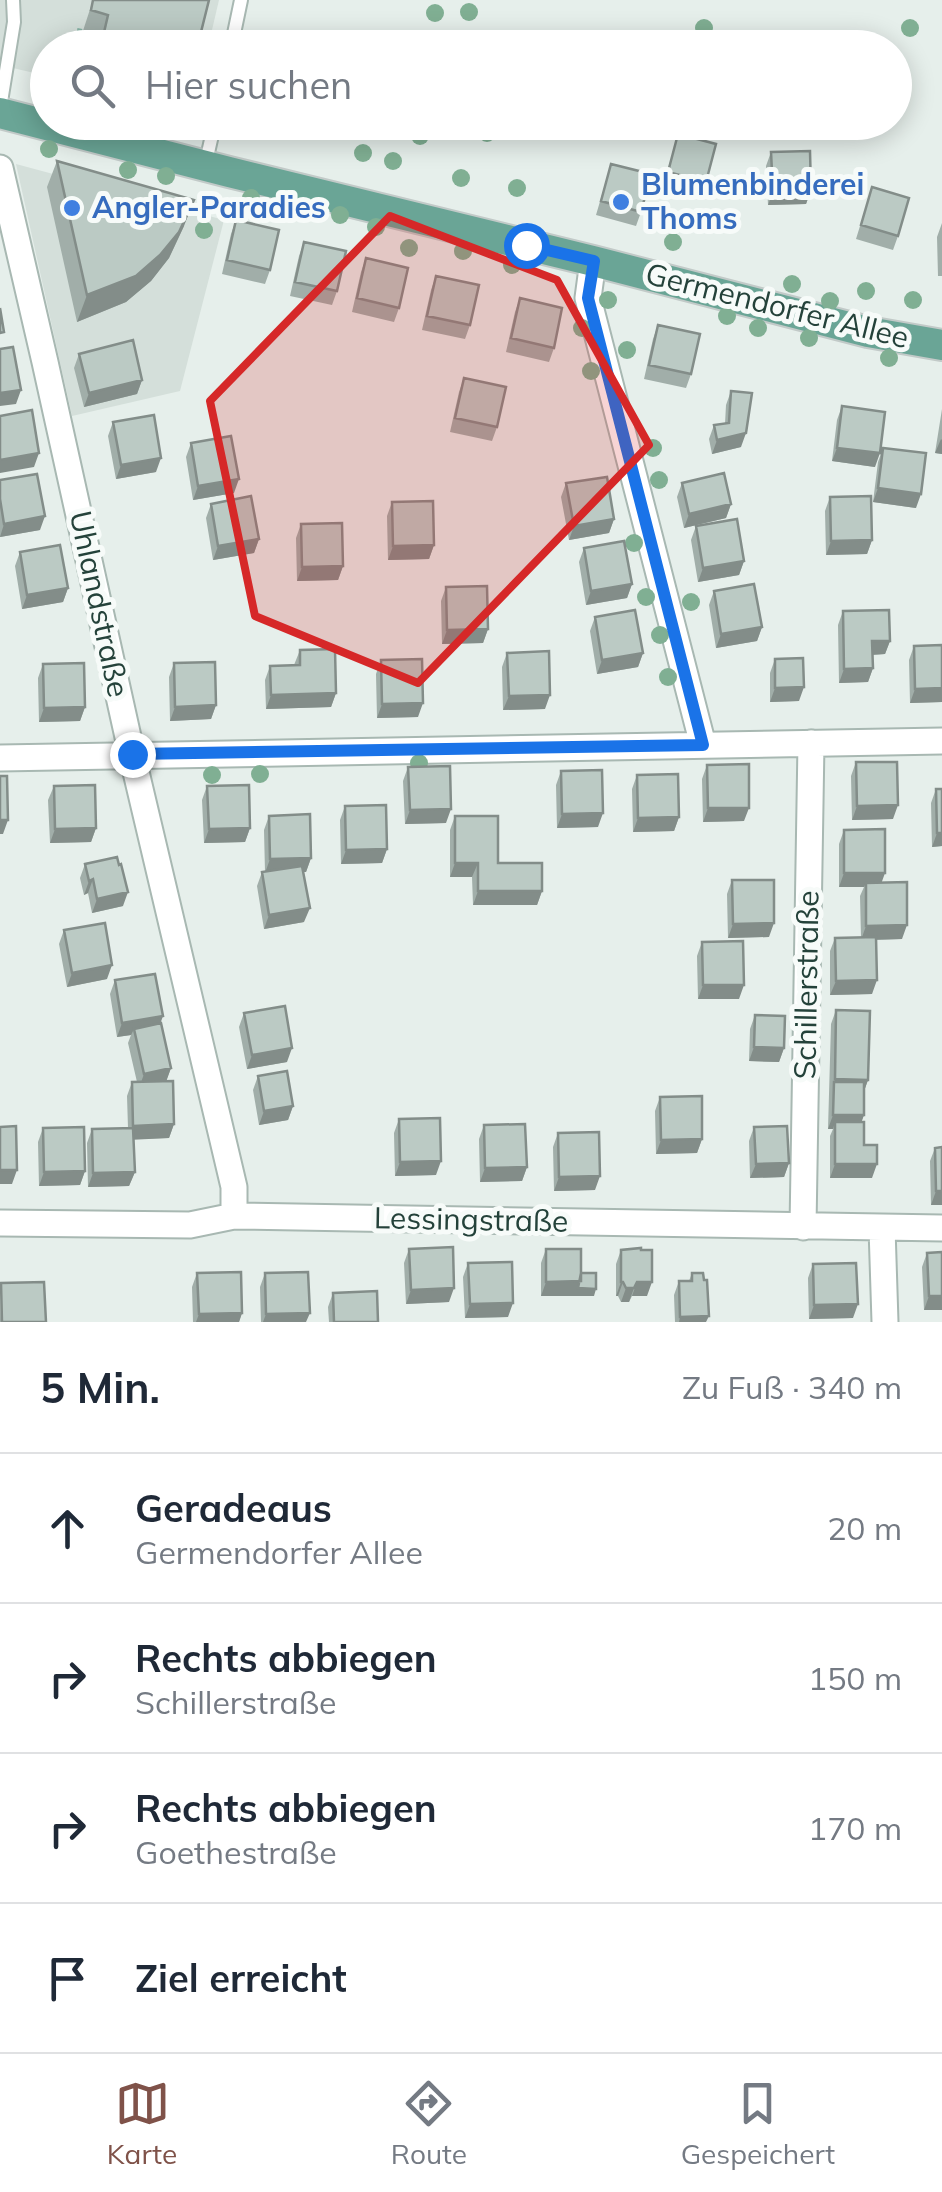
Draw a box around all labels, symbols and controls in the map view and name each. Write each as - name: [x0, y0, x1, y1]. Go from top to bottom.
- search box: [30, 30, 912, 140]
- icon: search: [65, 58, 120, 113]
- text: Hier suchen: [145, 61, 352, 109]
- place label: Blumenbinderei Thoms: [641, 165, 864, 237]
- place label: Angler-Paradies: [92, 188, 326, 226]
- marker: Blumenbinderei Thoms: [610, 191, 632, 213]
- marker: Angler-Paradies: [61, 197, 83, 219]
- route start: [504, 223, 550, 269]
- street label: Germendorfer Allee: [642, 254, 913, 356]
- street label: Uhlandstraße: [62, 507, 138, 700]
- route end: [110, 732, 156, 778]
- street label: Schillerstraße: [785, 890, 827, 1080]
- street label: Lessingstraße: [373, 1198, 569, 1240]
- text: 5 Min.: [40, 1361, 160, 1414]
- text: Zu Fuß · 340 m: [682, 1367, 902, 1407]
- text: Geradeaus: [135, 1484, 332, 1532]
- icon: ahead: [40, 1501, 95, 1556]
- text: 20 m: [827, 1508, 902, 1548]
- text: Germendorfer Allee: [135, 1532, 423, 1572]
- text: Rechts abbiegen: [135, 1634, 437, 1682]
- icon: right: [40, 1651, 95, 1706]
- text: 150 m: [808, 1658, 902, 1698]
- text: Schillerstraße: [135, 1682, 337, 1722]
- text: Rechts abbiegen: [135, 1784, 437, 1832]
- icon: right: [40, 1801, 95, 1856]
- text: 170 m: [808, 1808, 902, 1848]
- text: Goethestraße: [135, 1832, 337, 1872]
- icon: arrive: [40, 1951, 95, 2006]
- text: Ziel erreicht: [135, 1954, 347, 2002]
- tab: Karte: [107, 2076, 177, 2171]
- tab: Route: [391, 2076, 467, 2171]
- tab: Gespeichert: [681, 2076, 835, 2171]

